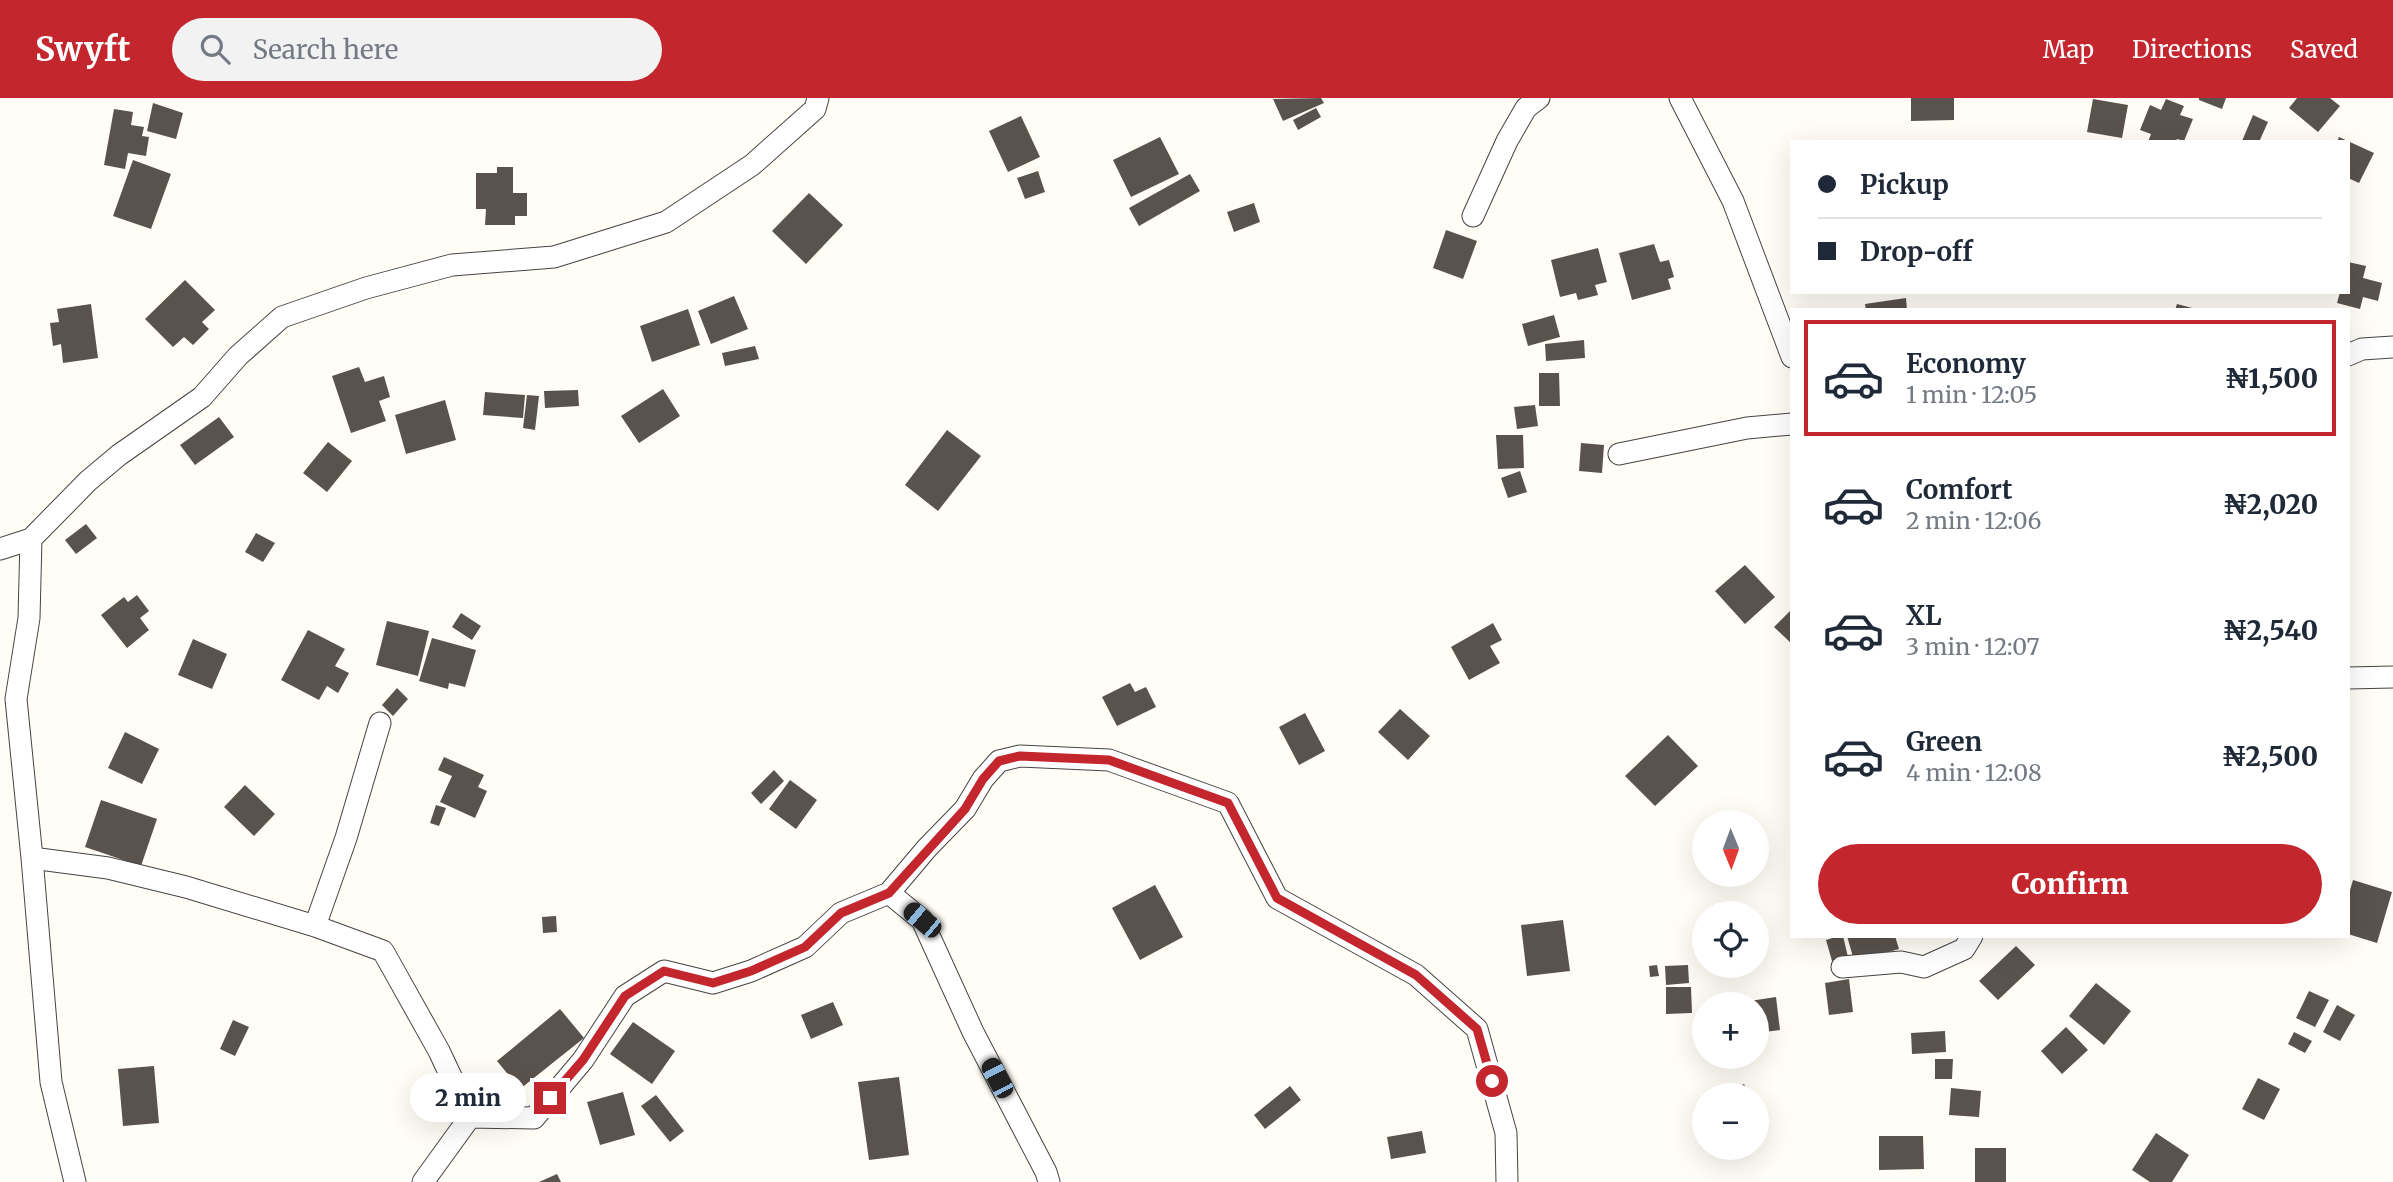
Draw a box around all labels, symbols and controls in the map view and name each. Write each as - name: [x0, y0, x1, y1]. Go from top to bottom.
- search box: [172, 18, 662, 81]
- text: Swyft: [35, 29, 130, 70]
- icon: search: [196, 30, 234, 68]
- text: Search here: [252, 33, 398, 66]
- text: Map: [2043, 34, 2094, 65]
- text: Directions: [2132, 34, 2252, 65]
- text: Saved: [2290, 34, 2358, 65]
- text: Pickup: [1860, 168, 1949, 201]
- text: Drop-off: [1860, 235, 1973, 268]
- icon: car: [1822, 347, 1885, 410]
- text: Economy: [1906, 347, 2026, 380]
- text: ₦1,500: [2224, 362, 2318, 395]
- text: 1 min · 12:05: [1906, 380, 2037, 409]
- icon: car: [1822, 473, 1885, 536]
- text: Comfort: [1906, 473, 2012, 506]
- text: ₦2,020: [2223, 488, 2318, 521]
- text: 2 min · 12:06: [1906, 506, 2041, 535]
- icon: car: [1822, 599, 1885, 662]
- text: XL: [1906, 599, 1942, 632]
- text: ₦2,540: [2223, 614, 2318, 647]
- text: 3 min · 12:07: [1906, 632, 2040, 661]
- icon: car: [1822, 725, 1885, 788]
- text: Green: [1906, 725, 1982, 758]
- text: ₦2,500: [2221, 740, 2318, 773]
- text: 4 min · 12:08: [1906, 758, 2042, 787]
- north arrow: [1692, 810, 1769, 887]
- map controls: [1692, 810, 1769, 1160]
- button: Confirm: [1818, 844, 2322, 924]
- car: [900, 898, 945, 942]
- button: locate: [1692, 901, 1769, 978]
- button: +: [1692, 992, 1769, 1069]
- car: [978, 1055, 1017, 1101]
- route start: [1476, 1065, 1508, 1097]
- callout: 2 min: [410, 1074, 526, 1122]
- route end: [534, 1082, 566, 1114]
- text: 2 min: [435, 1083, 501, 1112]
- button: −: [1692, 1083, 1769, 1160]

